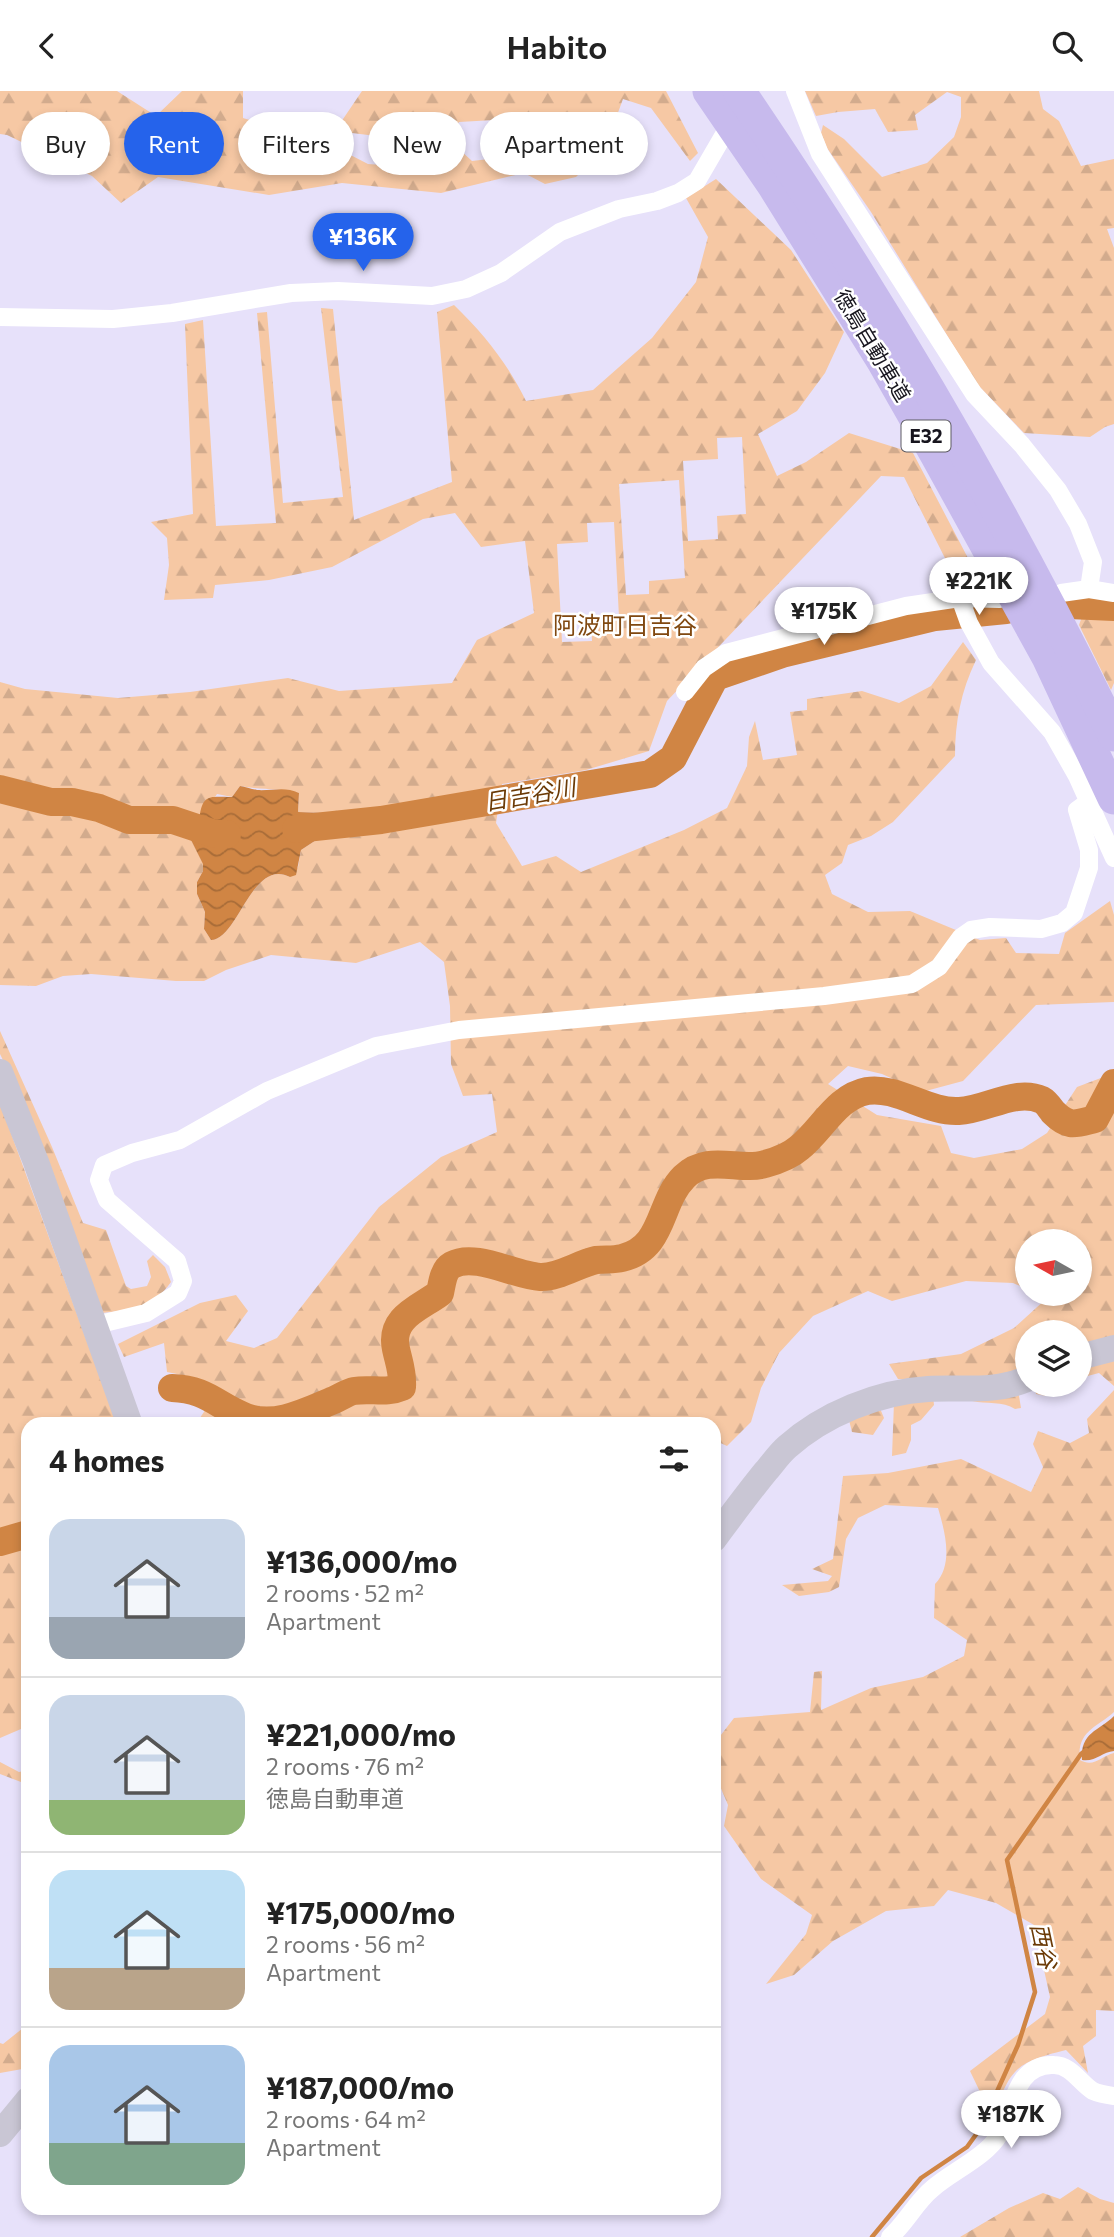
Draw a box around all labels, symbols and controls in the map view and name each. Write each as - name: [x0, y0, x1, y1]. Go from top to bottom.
- text: Habito: [507, 26, 607, 66]
- icon: back: [28, 27, 66, 65]
- icon: search: [1048, 27, 1086, 65]
- chip: Buy: [21, 112, 110, 175]
- chip: Rent: [124, 112, 224, 175]
- chip: Filters: [238, 112, 354, 175]
- chip: New: [368, 112, 466, 175]
- chip: Apartment: [480, 112, 648, 175]
- pin: ¥136K: [314, 213, 412, 273]
- text: ¥136K: [329, 222, 397, 250]
- street label: 徳島自動車道: [830, 285, 916, 406]
- road number: E32: [902, 421, 950, 451]
- pin: ¥221K: [930, 557, 1028, 617]
- text: ¥221K: [945, 566, 1013, 594]
- pin: ¥175K: [775, 587, 873, 647]
- text: ¥175K: [790, 596, 858, 624]
- district label: 阿波町日吉谷: [553, 610, 697, 639]
- water label: 日吉谷川: [482, 772, 581, 816]
- north arrow: [1015, 1229, 1092, 1305]
- map controls: [1015, 1229, 1092, 1397]
- button: layers: [1015, 1320, 1092, 1397]
- icon: filters: [655, 1440, 693, 1478]
- text: 4 homes: [49, 1441, 164, 1478]
- text: ¥136,000/mo: [266, 1542, 457, 1579]
- icon: home: [105, 1547, 189, 1631]
- text: 2 rooms · 52 m²: [266, 1579, 424, 1607]
- text: Apartment: [266, 1607, 381, 1635]
- text: ¥221,000/mo: [266, 1715, 456, 1752]
- icon: home: [105, 1723, 189, 1807]
- text: 2 rooms · 76 m²: [266, 1752, 424, 1780]
- text: 徳島自動車道: [266, 1784, 404, 1812]
- text: ¥175,000/mo: [266, 1893, 455, 1930]
- icon: home: [105, 1898, 189, 1982]
- water label: 西谷: [1026, 1920, 1063, 1973]
- text: 2 rooms · 56 m²: [266, 1930, 425, 1958]
- text: Apartment: [266, 1958, 381, 1986]
- text: ¥187,000/mo: [266, 2068, 454, 2105]
- icon: home: [105, 2073, 189, 2157]
- pin: ¥187K: [962, 2091, 1060, 2150]
- text: ¥187K: [977, 2099, 1045, 2127]
- text: 2 rooms · 64 m²: [266, 2105, 426, 2133]
- text: Apartment: [266, 2133, 381, 2161]

